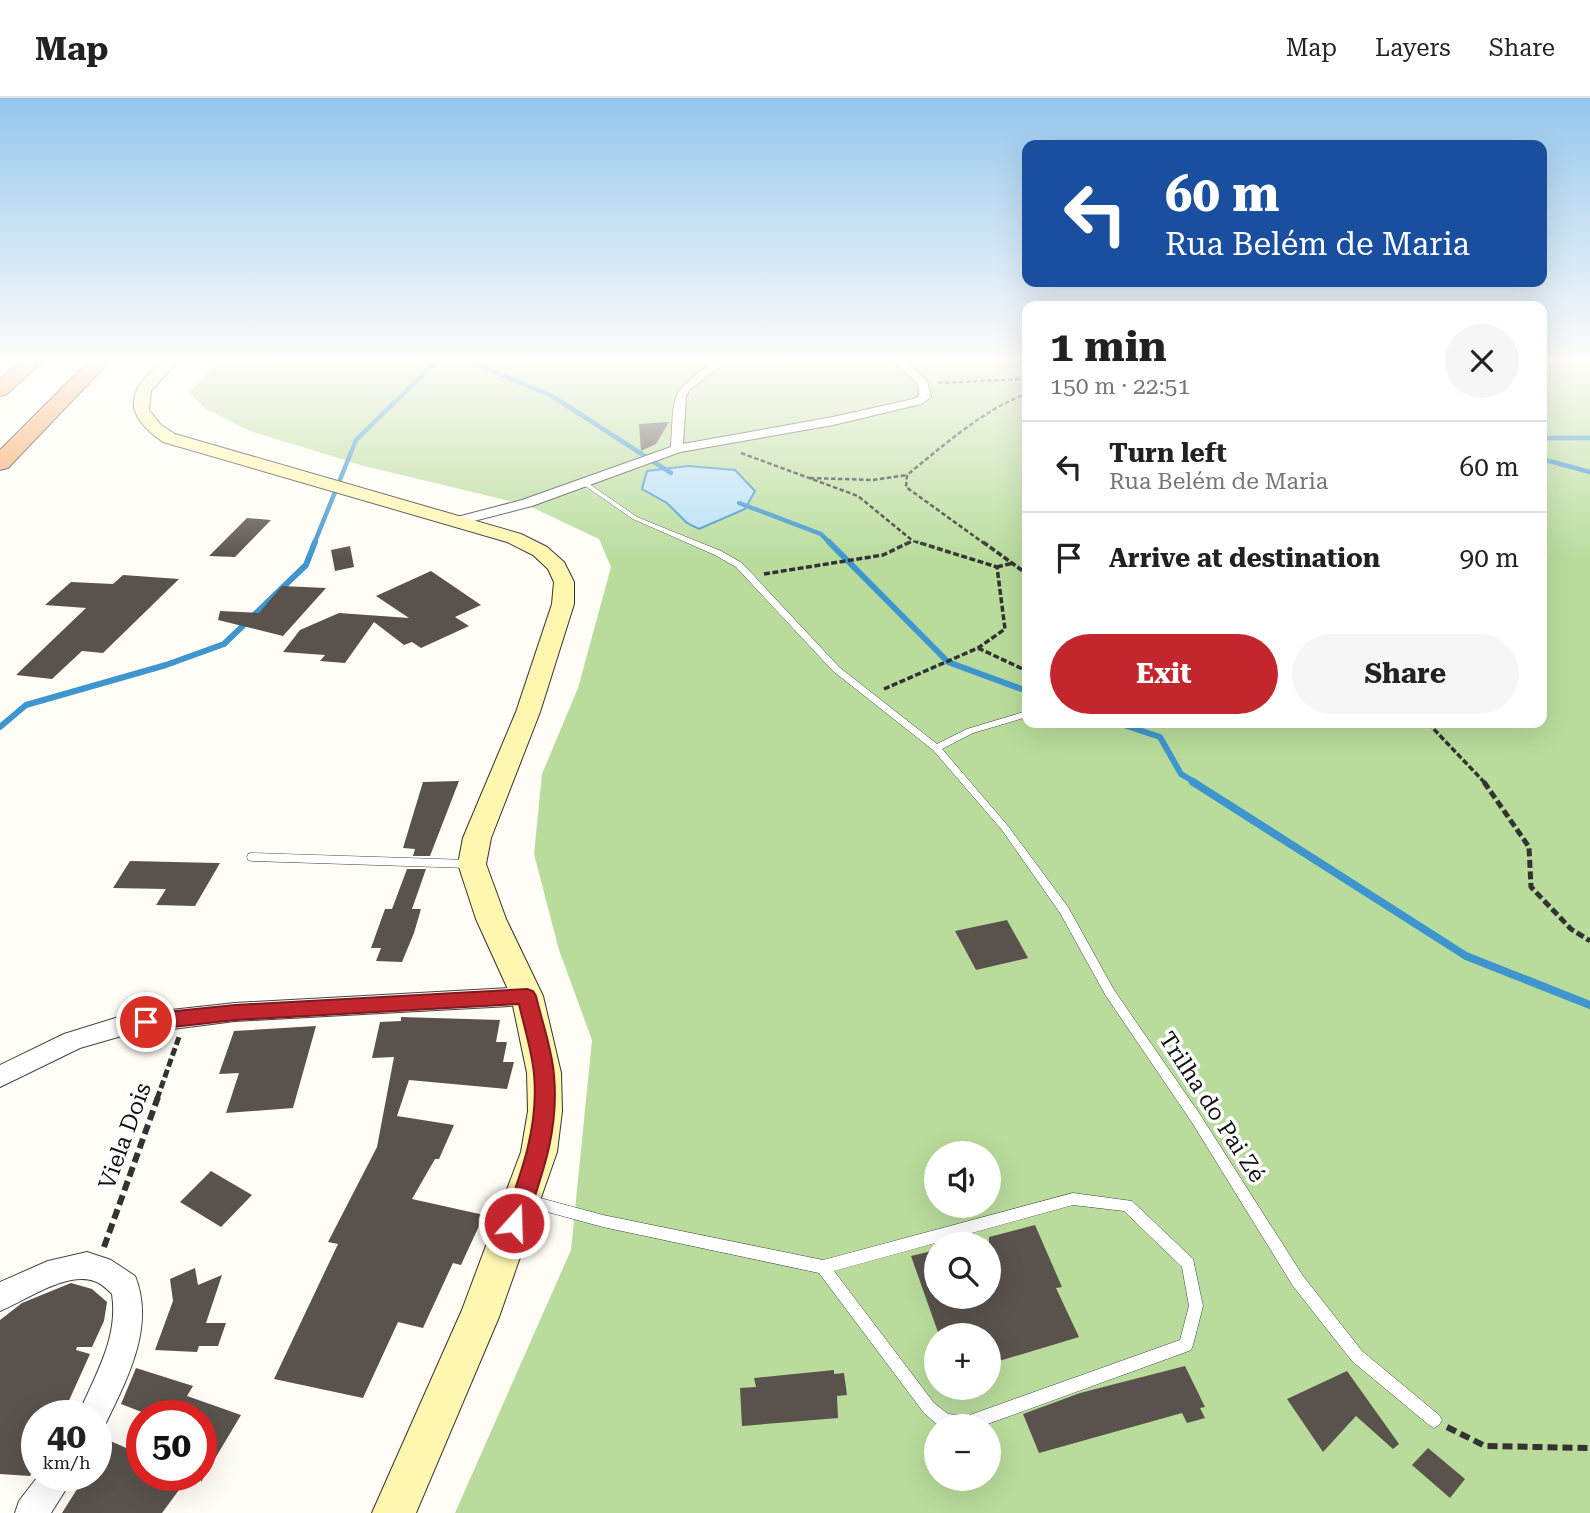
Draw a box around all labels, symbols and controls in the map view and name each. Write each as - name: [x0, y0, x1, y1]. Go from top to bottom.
- text: Map: [35, 29, 109, 68]
- text: Map: [1286, 34, 1337, 62]
- text: Layers: [1375, 34, 1451, 62]
- text: Share: [1489, 34, 1555, 62]
- text: 60 m: [1165, 166, 1280, 223]
- icon: left: [1050, 168, 1141, 259]
- text: Rua Belém de Maria: [1165, 225, 1470, 263]
- text: 1 min: [1050, 322, 1167, 371]
- button: close: [1445, 324, 1519, 398]
- text: 150 m · 22:51: [1050, 373, 1190, 400]
- text: Turn left: [1109, 438, 1227, 468]
- icon: left: [1050, 448, 1088, 486]
- text: 60 m: [1460, 452, 1519, 482]
- text: Rua Belém de Maria: [1109, 468, 1328, 495]
- icon: arrive: [1050, 539, 1088, 577]
- text: Arrive at destination: [1109, 543, 1380, 573]
- text: 90 m: [1460, 543, 1519, 573]
- button: Exit: [1050, 634, 1278, 714]
- button: Share: [1292, 634, 1519, 714]
- pin: [116, 992, 176, 1052]
- icon: arrive: [127, 1003, 165, 1041]
- street label: Trilha do Pai Zé: [1153, 1027, 1271, 1187]
- street label: Viela Dois: [93, 1079, 157, 1193]
- map controls: [924, 1141, 1001, 1491]
- button: sound: [924, 1141, 1001, 1218]
- position arrow: [477, 1186, 551, 1260]
- button: search: [924, 1232, 1001, 1309]
- button: +: [924, 1323, 1001, 1400]
- speed limit sign: 50: [126, 1400, 217, 1491]
- button: −: [924, 1414, 1001, 1491]
- text: 40: [47, 1416, 86, 1457]
- text: km/h: [42, 1452, 91, 1473]

